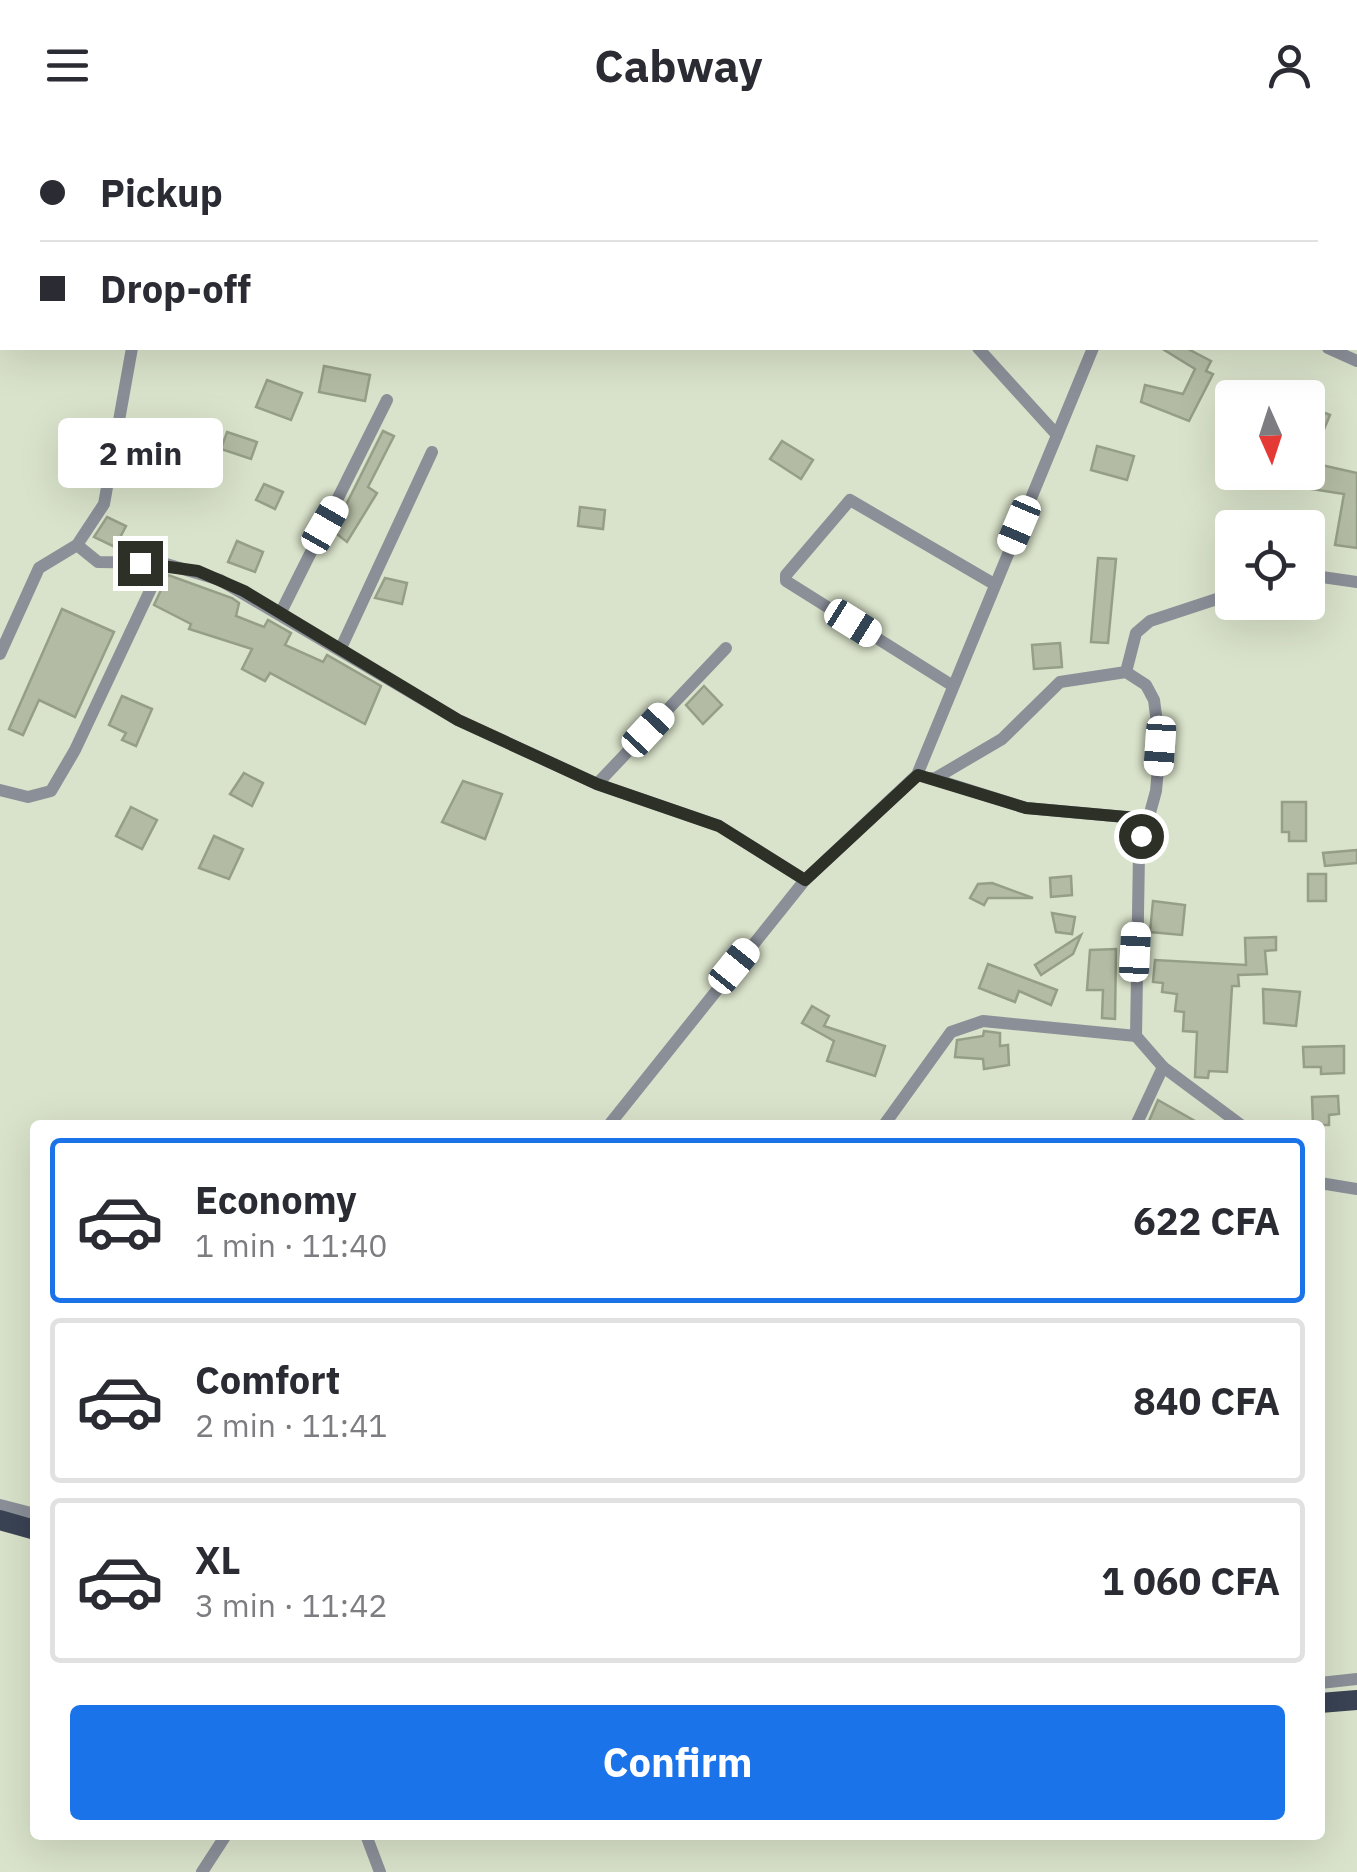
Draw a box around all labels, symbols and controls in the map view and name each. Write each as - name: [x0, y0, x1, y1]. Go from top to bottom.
- text: Cabway: [594, 36, 763, 94]
- icon: menu: [40, 38, 95, 93]
- icon: person: [1262, 38, 1317, 93]
- text: Pickup: [100, 168, 223, 217]
- text: Drop-off: [100, 264, 251, 313]
- north arrow: [1215, 380, 1325, 490]
- map controls: [1215, 380, 1325, 620]
- callout: 2 min: [58, 418, 222, 488]
- text: 2 min: [99, 432, 182, 474]
- car: [297, 492, 353, 558]
- car: [993, 492, 1045, 558]
- button: locate: [1215, 510, 1325, 620]
- route end: [118, 541, 163, 586]
- car: [820, 594, 886, 652]
- car: [617, 698, 679, 762]
- car: [1143, 715, 1177, 777]
- route start: [1119, 814, 1164, 859]
- car: [1118, 921, 1152, 983]
- car: [703, 933, 765, 999]
- text: Economy: [195, 1175, 357, 1224]
- icon: car: [75, 1176, 165, 1266]
- text: 622 CFA: [1133, 1196, 1280, 1245]
- text: 1 min · 11:40: [195, 1224, 388, 1266]
- text: Comfort: [195, 1355, 340, 1404]
- icon: car: [75, 1356, 165, 1446]
- text: 840 CFA: [1133, 1376, 1280, 1425]
- text: 2 min · 11:41: [195, 1404, 388, 1446]
- text: XL: [195, 1535, 241, 1584]
- icon: car: [75, 1536, 165, 1626]
- text: 1 060 CFA: [1101, 1556, 1280, 1605]
- text: 3 min · 11:42: [195, 1584, 388, 1626]
- button: Confirm: [70, 1705, 1285, 1820]

